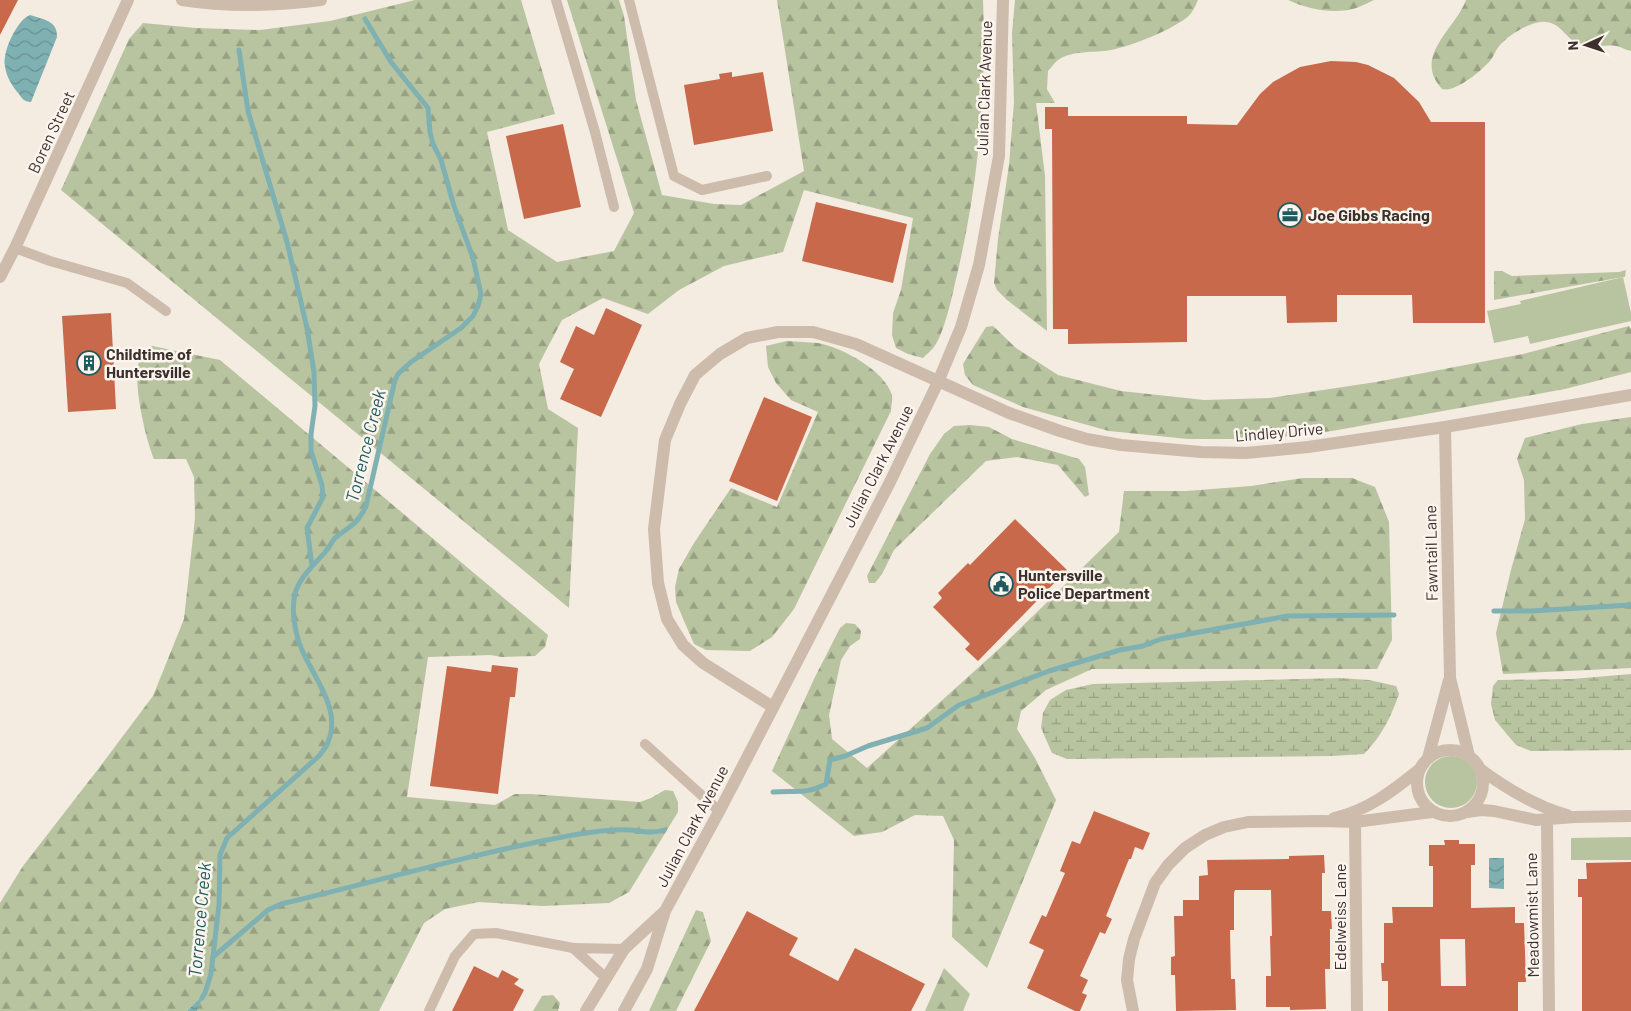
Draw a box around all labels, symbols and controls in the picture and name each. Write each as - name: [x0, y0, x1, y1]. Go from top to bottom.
- street label: Julian Clark Avenue: [972, 20, 995, 156]
- north arrow: [1561, 20, 1611, 70]
- text: N: [1564, 41, 1581, 51]
- street label: Boren Street: [23, 88, 78, 176]
- office icon: Joe Gibbs Racing: [1277, 202, 1303, 228]
- place label: Joe Gibbs Racing: [1308, 205, 1430, 224]
- place label: Childtime of Huntersville: [106, 344, 192, 381]
- building icon: Childtime of Huntersville: [76, 350, 102, 376]
- water label: Torrence Creek: [340, 387, 390, 504]
- street label: Julian Clark Avenue: [838, 401, 917, 530]
- street label: Lindley Drive: [1234, 418, 1324, 445]
- street label: Fawntail Lane: [1420, 505, 1441, 601]
- place label: Huntersville Police Department: [1018, 565, 1150, 602]
- public building icon: Huntersville Police Department: [988, 571, 1014, 597]
- street label: Julian Clark Avenue: [651, 762, 732, 890]
- street label: Meadowmist Lane: [1521, 852, 1542, 978]
- water label: Torrence Creek: [183, 861, 215, 978]
- street label: Edelweiss Lane: [1330, 863, 1349, 971]

